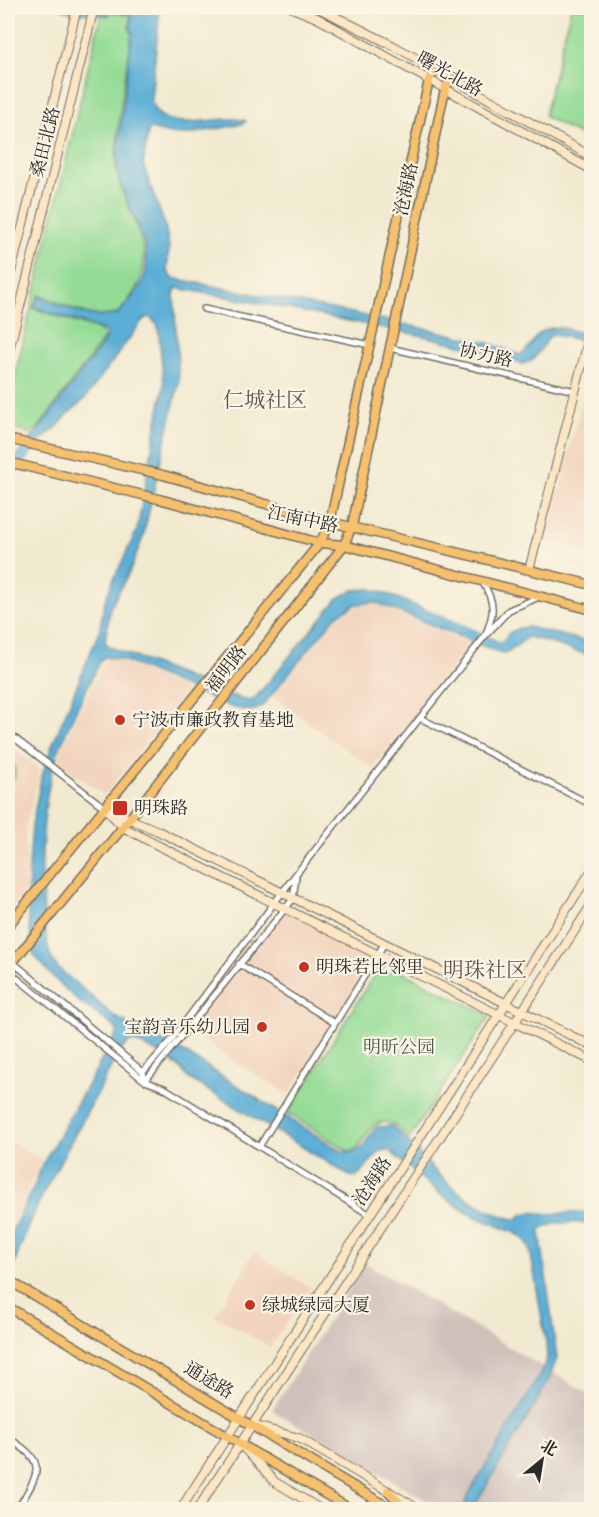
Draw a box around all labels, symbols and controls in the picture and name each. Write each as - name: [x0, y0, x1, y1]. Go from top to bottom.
- street label: 曙光北路: [414, 48, 486, 100]
- street label: 桑田北路: [27, 105, 63, 179]
- street label: 沧海路: [391, 161, 421, 217]
- street label: 协力路: [457, 339, 515, 371]
- district label: 仁城社区: [223, 389, 307, 412]
- street label: 江南中路: [266, 502, 340, 536]
- street label: 福明路: [201, 642, 251, 696]
- place label: 宁波市廉政教育基地: [132, 710, 294, 730]
- marker: 宁波市廉政教育基地: [113, 713, 127, 727]
- place label: 明珠路: [134, 798, 188, 818]
- marker: 明珠路: [111, 799, 129, 817]
- place label: 明珠若比邻里: [316, 957, 424, 977]
- district label: 明珠社区: [443, 959, 527, 982]
- marker: 明珠若比邻里: [297, 960, 311, 974]
- place label: 宝韵音乐幼儿园: [124, 1017, 250, 1037]
- marker: 宝韵音乐幼儿园: [255, 1020, 269, 1034]
- park label: 明昕公园: [363, 1037, 435, 1057]
- street label: 沧海路: [349, 1153, 395, 1209]
- place label: 绿城绿园大厦: [262, 1295, 370, 1315]
- marker: 绿城绿园大厦: [243, 1298, 257, 1312]
- street label: 通途路: [181, 1358, 237, 1402]
- north arrow: [512, 1430, 572, 1490]
- text: 北: [538, 1436, 560, 1460]

